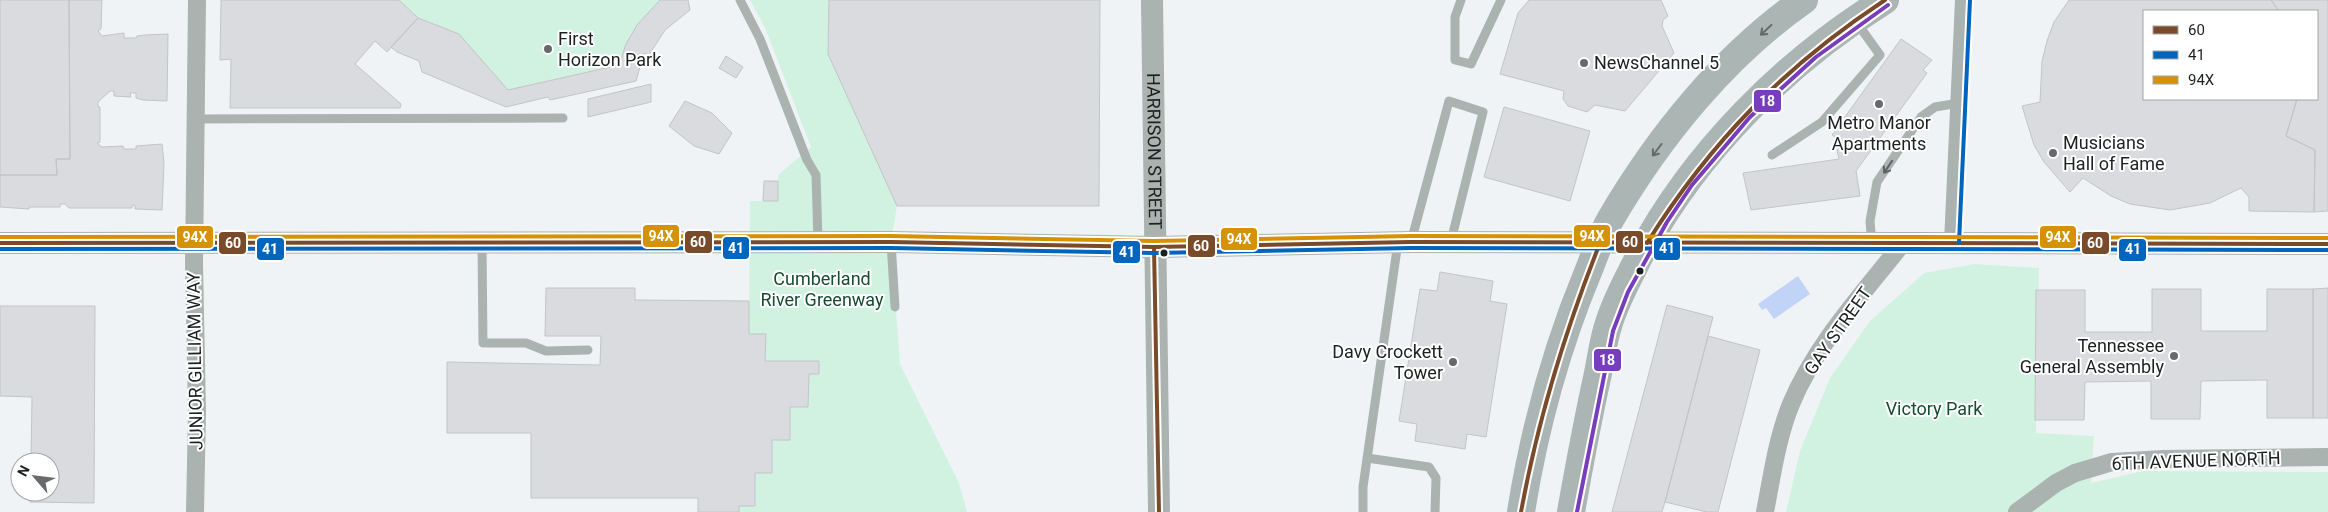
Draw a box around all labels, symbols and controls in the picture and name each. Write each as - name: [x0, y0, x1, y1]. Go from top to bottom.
- legend: [2143, 10, 2318, 100]
- text: 60: [2188, 21, 2205, 39]
- one-way arrow: [1759, 24, 1772, 35]
- place label: First Horizon Park: [558, 28, 662, 70]
- marker: First Horizon Park: [542, 43, 554, 55]
- text: 41: [2188, 46, 2205, 64]
- place label: NewsChannel 5: [1594, 52, 1719, 73]
- marker: NewsChannel 5: [1578, 57, 1590, 69]
- text: 94X: [2188, 71, 2215, 89]
- street label: HARRISON STREET: [1143, 73, 1166, 229]
- line badge: 18: [1753, 89, 1782, 113]
- text: 18: [1759, 93, 1775, 109]
- marker: Metro Manor Apartments: [1873, 98, 1885, 110]
- place label: Metro Manor Apartments: [1827, 112, 1931, 154]
- place label: Musicians Hall of Fame: [2063, 132, 2165, 174]
- one-way arrow: [1652, 143, 1662, 157]
- marker: Musicians Hall of Fame: [2047, 147, 2059, 159]
- one-way arrow: [1883, 160, 1893, 174]
- line badge: 94X: [642, 224, 680, 248]
- line badge: 94X: [1573, 224, 1611, 248]
- line badge: 94X: [176, 225, 214, 249]
- line badge: 94X: [2039, 225, 2077, 249]
- line badge: 94X: [1220, 227, 1258, 251]
- text: 94X: [649, 228, 674, 244]
- text: 94X: [1580, 228, 1605, 244]
- text: 94X: [183, 229, 208, 245]
- text: 94X: [2046, 229, 2071, 245]
- line badge: 60: [684, 230, 713, 254]
- line badge: 60: [1615, 230, 1644, 254]
- line badge: 60: [218, 231, 247, 255]
- text: 94X: [1227, 231, 1252, 247]
- line badge: 60: [2081, 231, 2110, 255]
- text: 60: [690, 234, 706, 250]
- line badge: 60: [1187, 234, 1216, 258]
- text: 60: [1622, 234, 1638, 250]
- text: 60: [225, 235, 241, 251]
- text: 60: [2087, 235, 2103, 251]
- line badge: 41: [722, 236, 750, 260]
- line badge: 41: [256, 237, 285, 261]
- line badge: 41: [1653, 237, 1681, 261]
- text: 60: [1193, 238, 1209, 254]
- line badge: 41: [2118, 238, 2147, 262]
- text: 41: [728, 240, 744, 256]
- line badge: 41: [1112, 240, 1141, 264]
- text: 41: [1659, 240, 1675, 256]
- text: 41: [262, 241, 278, 257]
- text: 41: [2125, 241, 2141, 257]
- text: 41: [1119, 244, 1135, 260]
- unlabelled marker: [1159, 248, 1169, 258]
- unlabelled marker: [1635, 266, 1645, 276]
- park label: Cumberland River Greenway: [760, 268, 884, 310]
- street label: JUNIOR GILLIAM WAY: [182, 272, 207, 450]
- street label: GAY STREET: [1800, 283, 1876, 379]
- place label: Tennessee General Assembly: [2020, 335, 2164, 377]
- place label: Davy Crockett Tower: [1332, 341, 1443, 383]
- line badge: 18: [1593, 348, 1622, 372]
- marker: Tennessee General Assembly: [2168, 350, 2180, 362]
- text: 18: [1599, 352, 1615, 368]
- marker: Davy Crockett Tower: [1447, 356, 1459, 368]
- park label: Victory Park: [1886, 398, 1983, 419]
- street label: 6TH AVENUE NORTH: [2111, 447, 2281, 474]
- north arrow: [10, 452, 60, 502]
- text: N: [14, 463, 33, 479]

